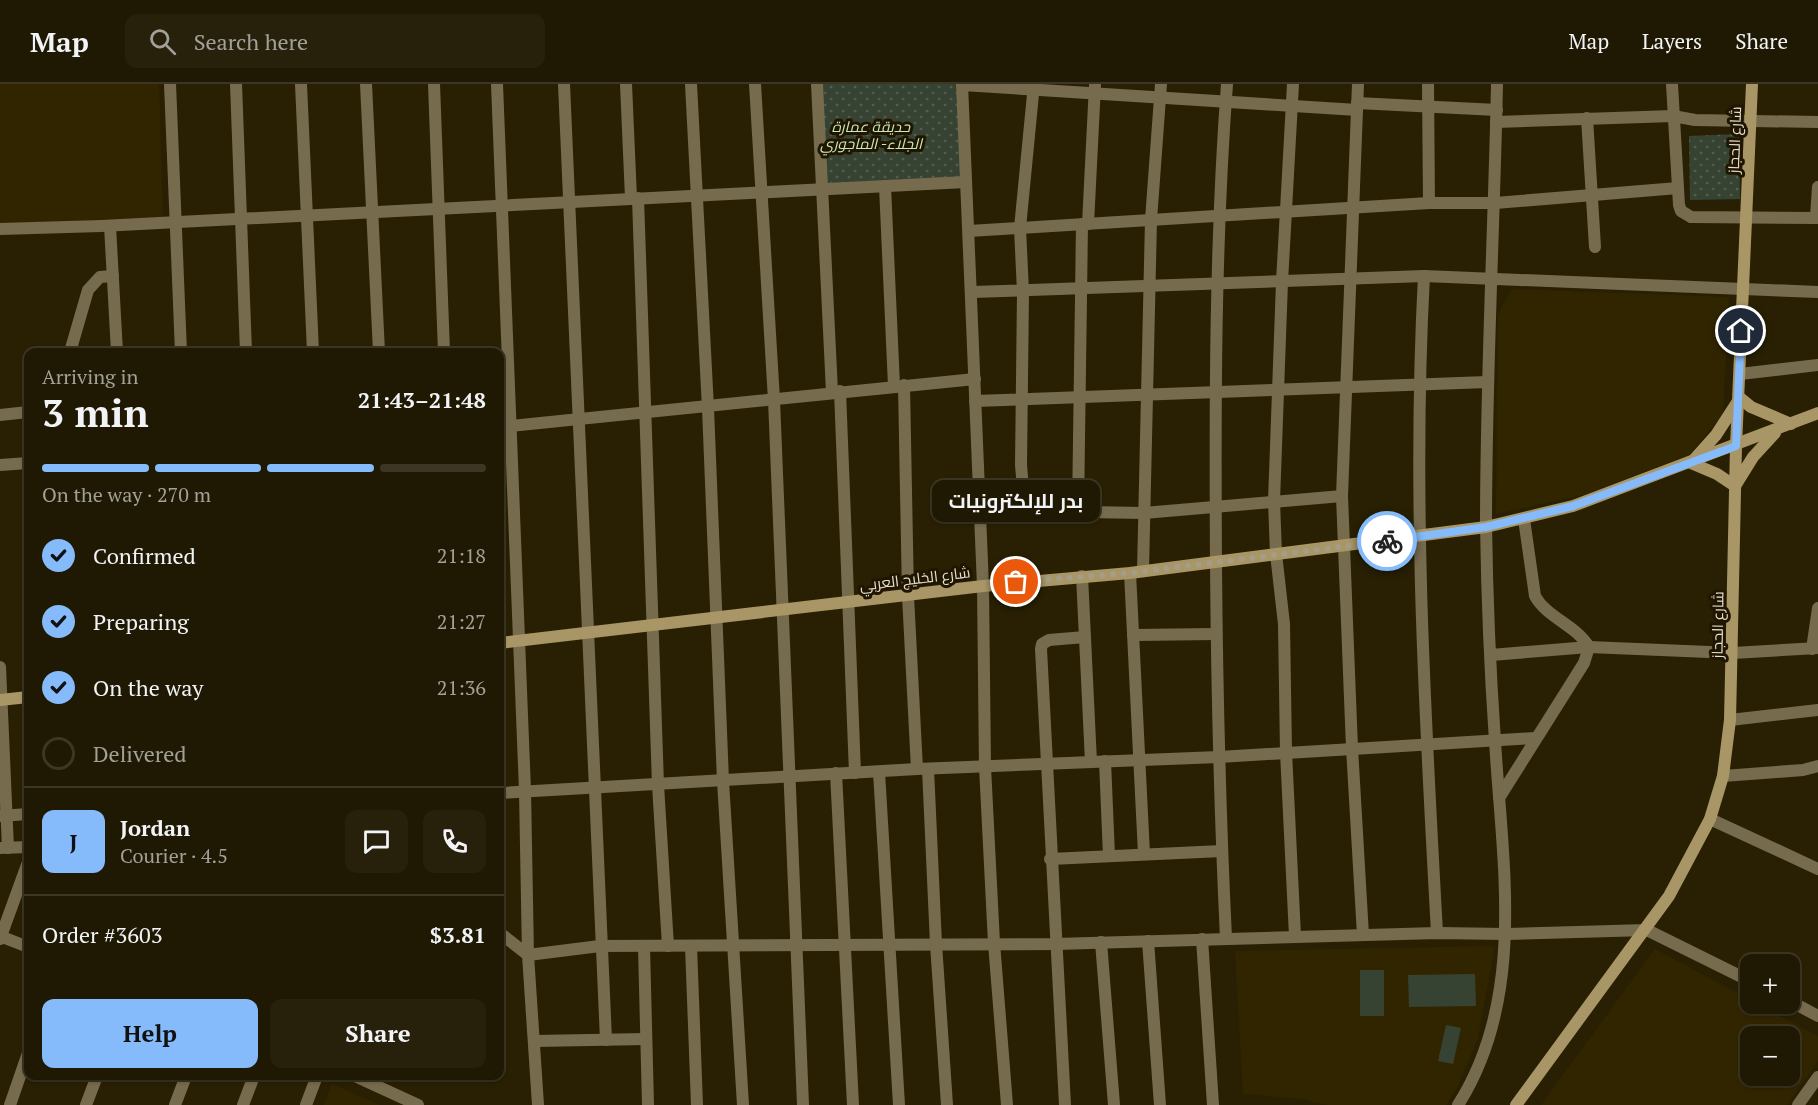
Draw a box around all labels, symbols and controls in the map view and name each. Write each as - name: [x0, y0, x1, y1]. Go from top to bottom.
- search box: [125, 14, 545, 68]
- text: Map: [30, 23, 89, 60]
- icon: search: [146, 25, 179, 58]
- text: Search here: [194, 27, 308, 56]
- text: Map: [1568, 27, 1609, 55]
- text: Layers: [1642, 27, 1702, 55]
- text: Share: [1735, 27, 1788, 55]
- street label: شارع الحجاز: [1723, 106, 1747, 175]
- park label: حديقة عمارة الجلاء- الماجوري: [820, 116, 924, 156]
- pin: [1715, 305, 1766, 356]
- icon: home: [1724, 314, 1757, 347]
- text: Arriving in: [42, 363, 138, 390]
- text: 21:43–21:48: [358, 385, 486, 414]
- text: 3 min: [42, 386, 149, 438]
- callout: بدر للإلكترونيات: [932, 480, 1100, 522]
- text: On the way · 270 m: [42, 481, 211, 508]
- text: بدر للإلكترونيات: [949, 487, 1083, 514]
- courier: [1357, 511, 1417, 571]
- icon: bike: [1371, 525, 1404, 558]
- icon: check: [42, 539, 75, 572]
- text: Confirmed: [93, 541, 196, 570]
- text: 21:18: [437, 542, 486, 569]
- pin: [990, 556, 1041, 607]
- street label: شارع الخليج العربي: [858, 561, 972, 598]
- icon: bag: [999, 565, 1032, 598]
- street label: شارع الحجاز: [1706, 591, 1730, 660]
- icon: check: [42, 605, 75, 638]
- text: Preparing: [93, 607, 189, 636]
- text: 21:27: [437, 608, 486, 635]
- icon: check: [42, 671, 75, 704]
- text: On the way: [93, 673, 203, 702]
- text: 21:36: [437, 674, 486, 701]
- text: Delivered: [93, 739, 186, 768]
- button: chat: [345, 810, 408, 873]
- button: phone: [423, 810, 486, 873]
- text: Jordan: [120, 813, 190, 842]
- text: J: [69, 827, 78, 856]
- text: Courier · 4.5: [120, 842, 228, 869]
- text: Order #3603: [42, 920, 162, 949]
- text: $3.81: [430, 920, 486, 949]
- map controls: [1740, 954, 1800, 1086]
- button: +: [1740, 954, 1800, 1014]
- button: Help: [42, 999, 258, 1068]
- button: Share: [270, 999, 486, 1068]
- button: −: [1740, 1026, 1800, 1086]

